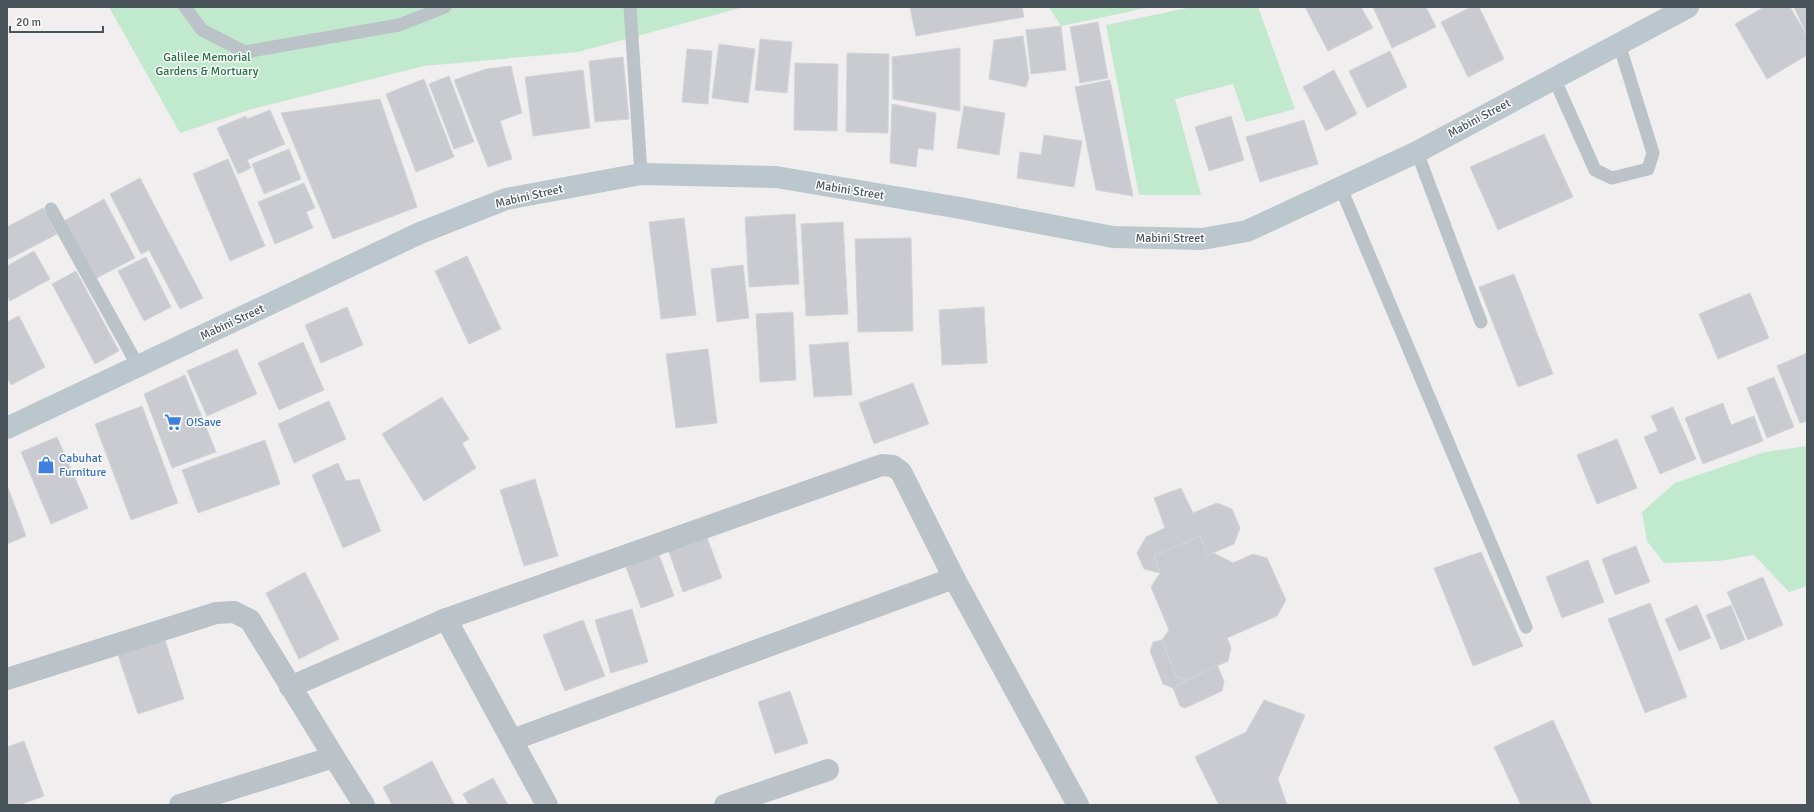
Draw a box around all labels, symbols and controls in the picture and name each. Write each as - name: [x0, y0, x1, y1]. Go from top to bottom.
- scale bar: [10, 8, 103, 34]
- text: 20 m: [16, 15, 41, 30]
- park label: Galilee Memorial Gardens & Mortuary: [156, 50, 259, 79]
- street label: Mabini Street: [1445, 96, 1513, 141]
- street label: Mabini Street: [815, 178, 885, 203]
- street label: Mabini Street: [494, 181, 564, 212]
- street label: Mabini Street: [1135, 231, 1205, 246]
- street label: Mabini Street: [198, 301, 267, 344]
- supermarket icon: O!Save: [163, 412, 183, 432]
- place label: O!Save: [186, 415, 221, 430]
- place label: Cabuhat Furniture: [59, 451, 107, 480]
- shop icon: Cabuhat Furniture: [36, 455, 56, 475]

